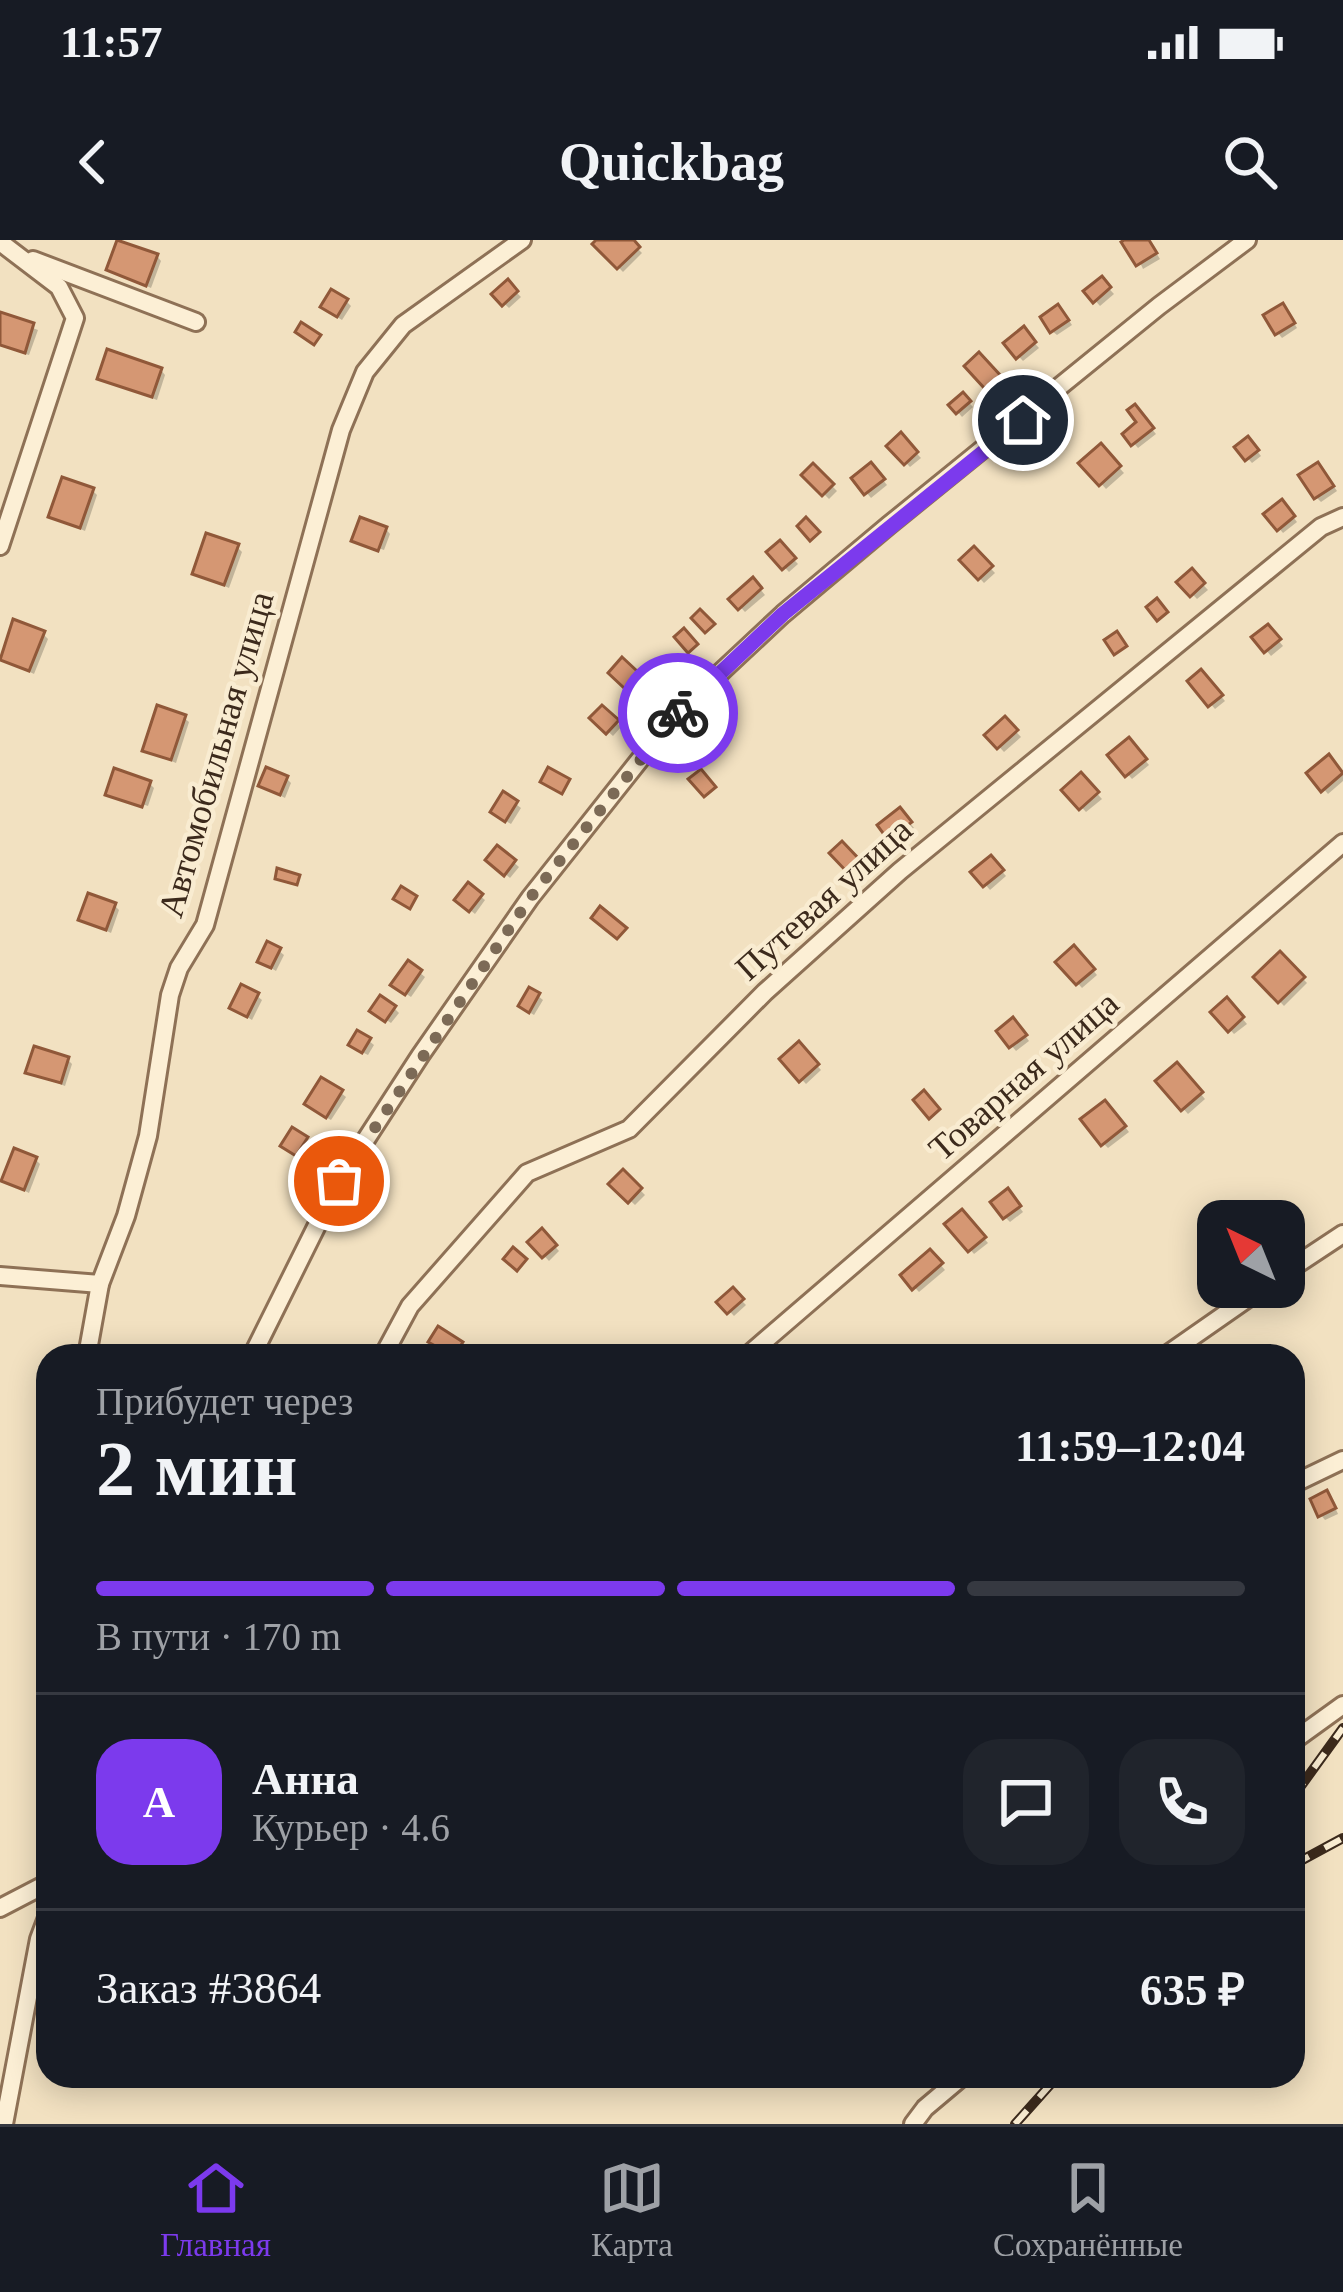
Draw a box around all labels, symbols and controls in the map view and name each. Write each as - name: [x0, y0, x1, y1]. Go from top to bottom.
- text: 11:57: [60, 17, 163, 67]
- icon: back: [60, 129, 126, 195]
- icon: search: [1217, 129, 1283, 195]
- text: Quickbag: [559, 132, 784, 192]
- pin: [972, 369, 1074, 471]
- icon: home: [990, 387, 1056, 453]
- street label: Автомобильная улица: [150, 587, 282, 922]
- courier: [618, 653, 738, 773]
- icon: bike: [645, 680, 711, 746]
- street label: Путевая улица: [728, 809, 920, 988]
- street label: Товарная улица: [921, 983, 1126, 1169]
- pin: [288, 1130, 390, 1232]
- icon: bag: [306, 1148, 372, 1214]
- north arrow: [1197, 1200, 1305, 1308]
- map controls: [1197, 1200, 1305, 1308]
- text: Прибудет через: [96, 1380, 354, 1423]
- text: 11:59–12:04: [1015, 1421, 1245, 1471]
- text: 2 мин: [96, 1425, 298, 1512]
- text: В пути · 170 m: [96, 1615, 341, 1658]
- button: chat: [963, 1739, 1089, 1865]
- button: phone: [1119, 1739, 1245, 1865]
- text: Анна: [252, 1754, 359, 1804]
- text: А: [143, 1777, 175, 1827]
- text: Курьер · 4.6: [252, 1806, 450, 1849]
- text: Заказ #3864: [96, 1963, 321, 2013]
- text: 635 ₽: [1140, 1965, 1245, 2015]
- tab: Главная: [160, 2155, 271, 2264]
- tab: Карта: [591, 2155, 673, 2264]
- tab: Сохранённые: [993, 2155, 1183, 2264]

